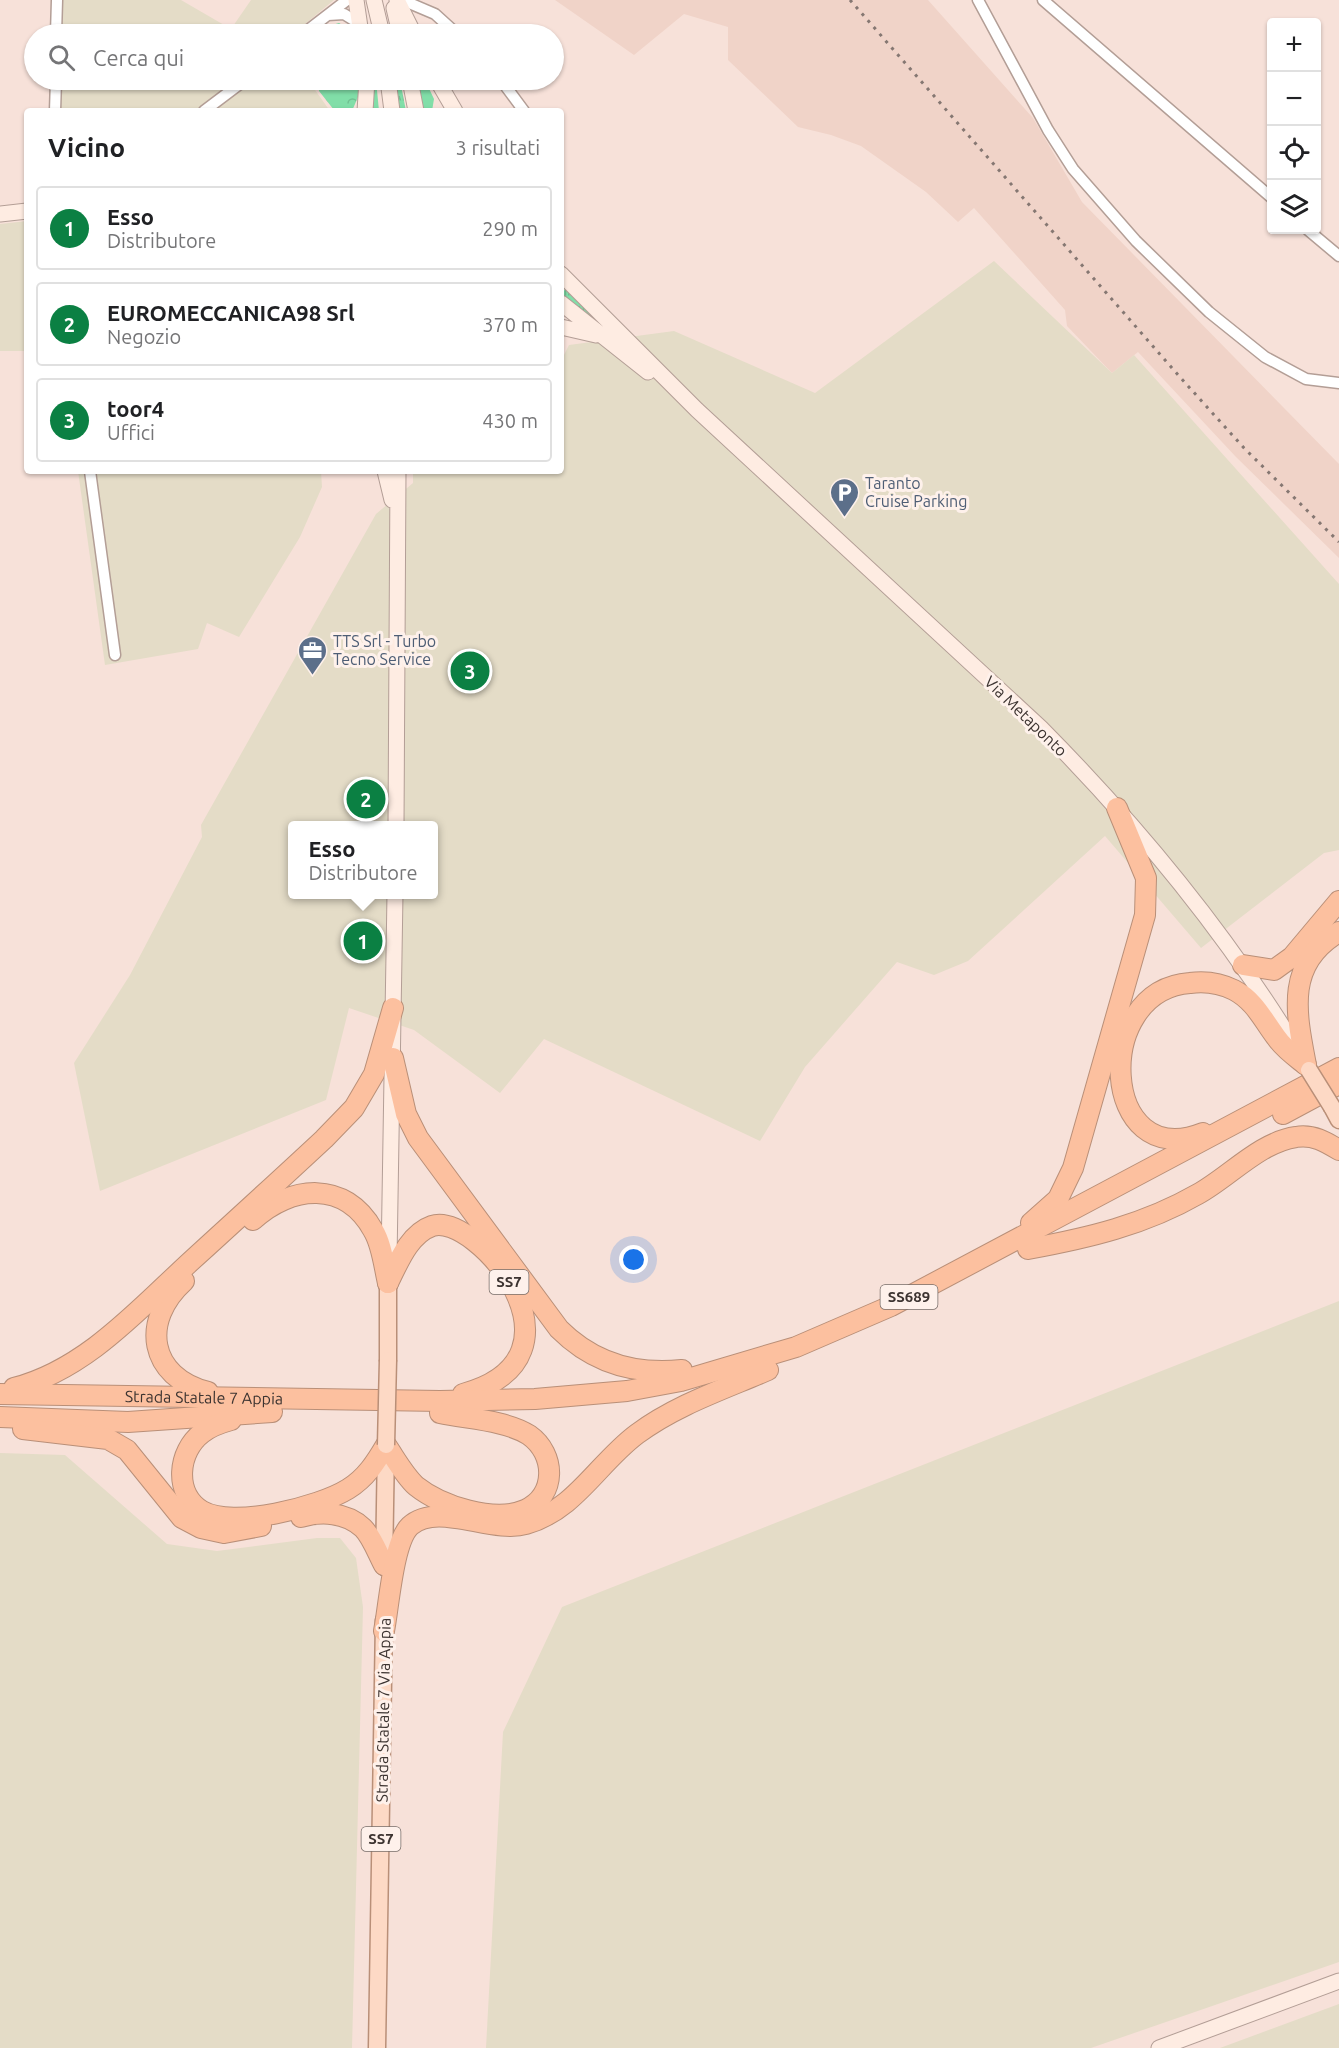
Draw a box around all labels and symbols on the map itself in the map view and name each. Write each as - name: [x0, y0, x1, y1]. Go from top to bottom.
- place label: Taranto Cruise Parking: [865, 474, 967, 510]
- parking icon: Taranto Cruise Parking: [828, 476, 860, 518]
- place label: TTS Srl - Turbo Tecno Service: [333, 632, 436, 668]
- office icon: TTS Srl - Turbo Tecno Service: [296, 634, 328, 676]
- pin: 3: [450, 648, 490, 694]
- street label: Via Metaponto: [981, 672, 1071, 760]
- pin: 2: [346, 776, 386, 822]
- pin: 1: [344, 918, 382, 964]
- your location: [619, 1245, 648, 1274]
- road number: SS7: [490, 1270, 528, 1294]
- road number: SS689: [880, 1285, 938, 1309]
- street label: Strada Statale 7 Appia: [125, 1387, 283, 1408]
- street label: Strada Statale 7 Via Appia: [372, 1618, 394, 1802]
- road number: SS7: [362, 1827, 400, 1851]

